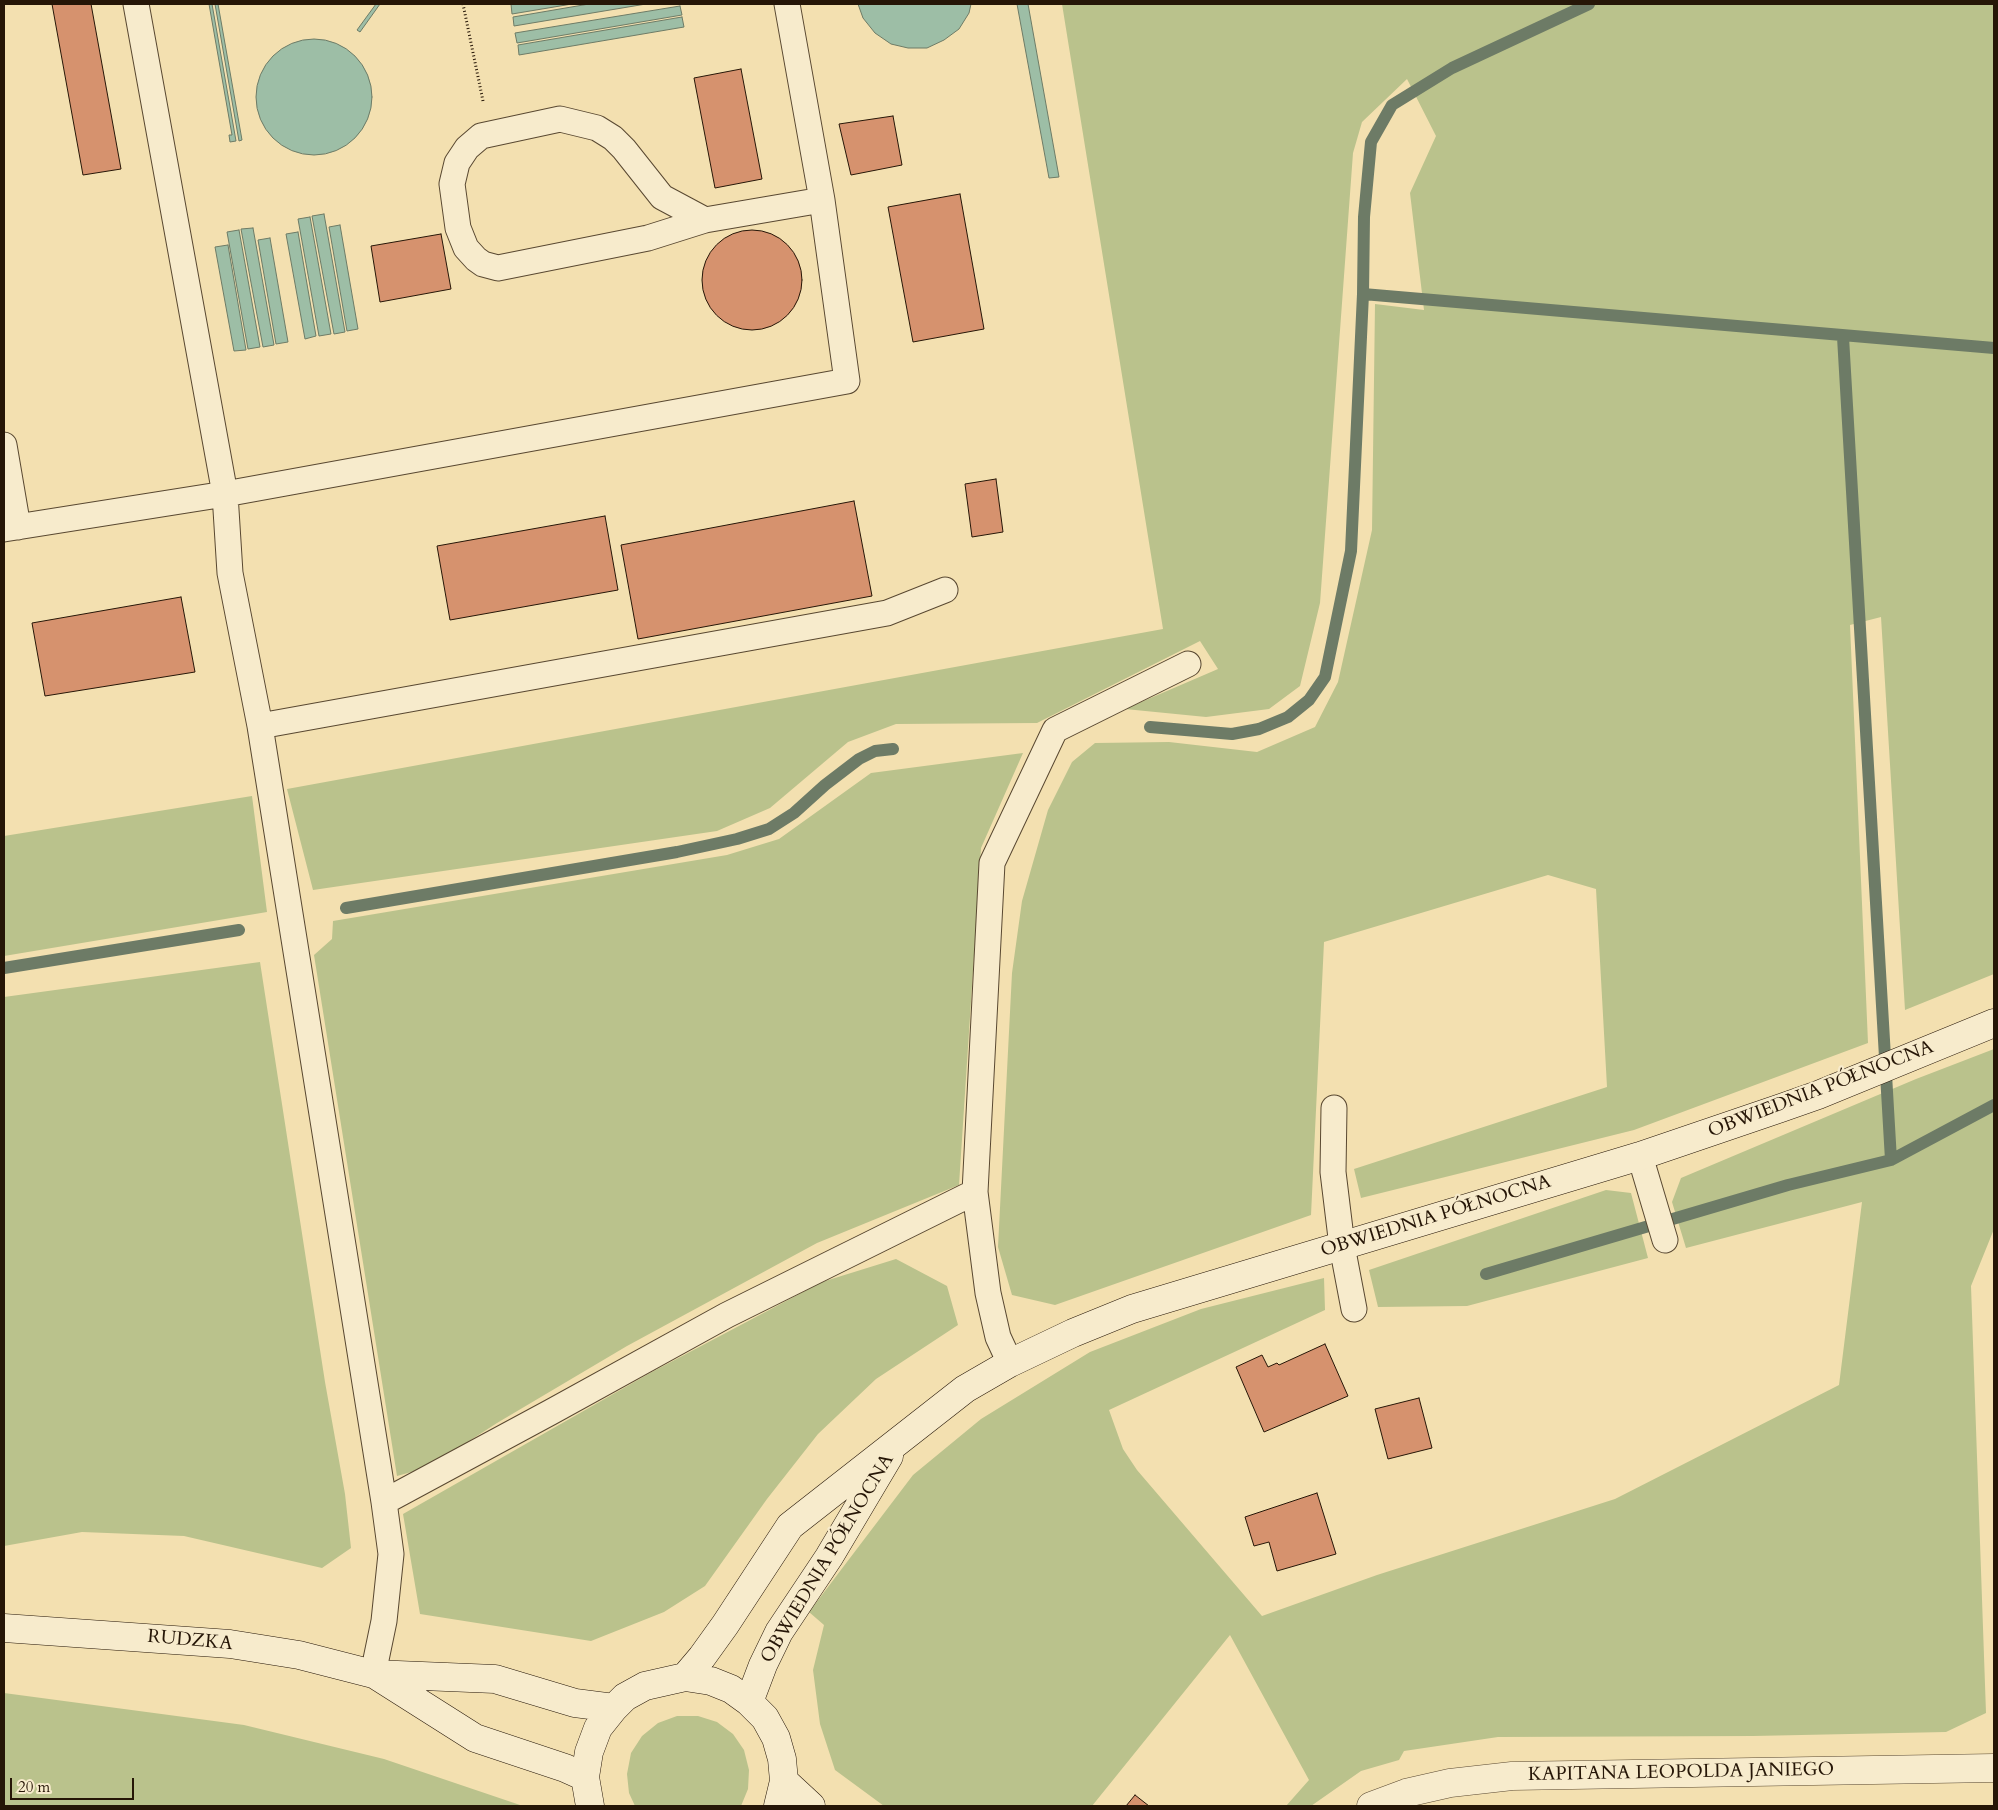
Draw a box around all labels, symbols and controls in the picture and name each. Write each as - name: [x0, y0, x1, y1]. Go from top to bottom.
- street label: OBWIEDNIA PÓŁNOCNA: [1705, 1036, 1937, 1144]
- street label: OBWIEDNIA PÓŁNOCNA: [1318, 1171, 1554, 1263]
- street label: OBWIEDNIA PÓŁNOCNA: [756, 1450, 900, 1668]
- street label: RUDZKA: [147, 1626, 233, 1656]
- street label: KAPITANA LEOPOLDA JANIEGO: [1528, 1759, 1834, 1787]
- scale bar: [12, 1768, 136, 1800]
- text: 20 m: [18, 1777, 50, 1797]

